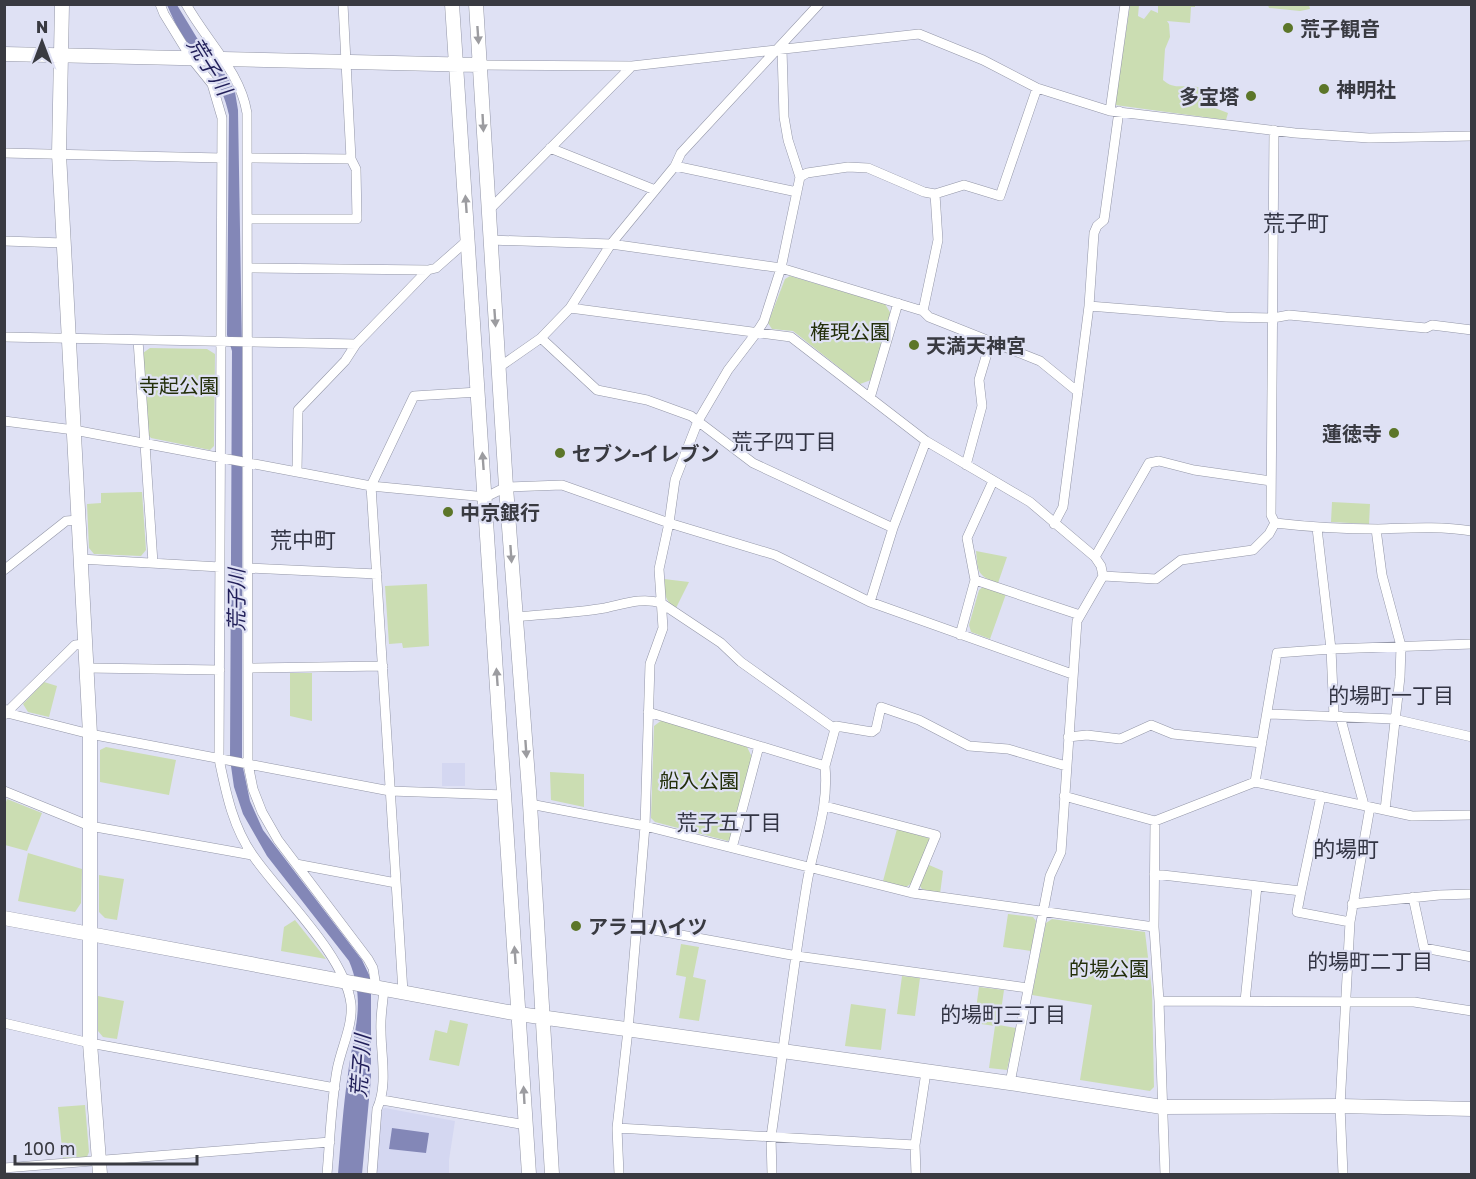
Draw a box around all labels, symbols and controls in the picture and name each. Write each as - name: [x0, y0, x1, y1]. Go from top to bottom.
- north arrow: [12, 12, 72, 72]
- place label: 荒子観音: [1300, 16, 1380, 40]
- text: N: [36, 17, 48, 37]
- marker: 荒子観音: [1281, 21, 1295, 35]
- one-way arrow: [473, 25, 483, 44]
- water label: 荒子川: [182, 32, 239, 101]
- place label: 神明社: [1336, 77, 1396, 101]
- marker: 神明社: [1317, 82, 1331, 96]
- place label: 多宝塔: [1179, 84, 1239, 108]
- marker: 多宝塔: [1244, 89, 1258, 103]
- one-way arrow: [479, 114, 488, 133]
- one-way arrow: [462, 194, 471, 213]
- district label: 荒子町: [1263, 209, 1329, 236]
- one-way arrow: [490, 308, 500, 327]
- park label: 権現公園: [810, 319, 890, 343]
- place label: 天満天神宮: [926, 333, 1026, 357]
- marker: 天満天神宮: [907, 338, 921, 352]
- park label: 寺起公園: [139, 373, 219, 397]
- place label: 蓮徳寺: [1322, 421, 1382, 445]
- marker: 蓮徳寺: [1387, 426, 1401, 440]
- district label: 荒子四丁目: [732, 428, 837, 454]
- place label: セブン-イレブン: [572, 441, 720, 465]
- marker: セブン-イレブン: [553, 446, 567, 460]
- one-way arrow: [478, 452, 488, 471]
- place label: 中京銀行: [460, 500, 540, 524]
- marker: 中京銀行: [441, 505, 455, 519]
- district label: 荒中町: [270, 526, 336, 553]
- one-way arrow: [506, 545, 516, 564]
- water label: 荒子川: [223, 567, 249, 632]
- one-way arrow: [493, 667, 502, 686]
- district label: 的場町一丁目: [1328, 682, 1454, 708]
- one-way arrow: [521, 739, 530, 758]
- park label: 船入公園: [659, 768, 739, 792]
- district label: 荒子五丁目: [677, 809, 782, 835]
- district label: 的場町: [1313, 835, 1379, 862]
- place label: アラコハイツ: [588, 914, 708, 938]
- marker: アラコハイツ: [569, 919, 583, 933]
- one-way arrow: [511, 946, 520, 965]
- district label: 的場町二丁目: [1307, 948, 1433, 974]
- park label: 的場公園: [1069, 956, 1149, 980]
- district label: 的場町三丁目: [940, 1001, 1066, 1027]
- water label: 荒子川: [345, 1032, 375, 1098]
- one-way arrow: [519, 1086, 528, 1105]
- scale bar: [15, 1128, 196, 1166]
- text: 100 m: [24, 1137, 75, 1159]

